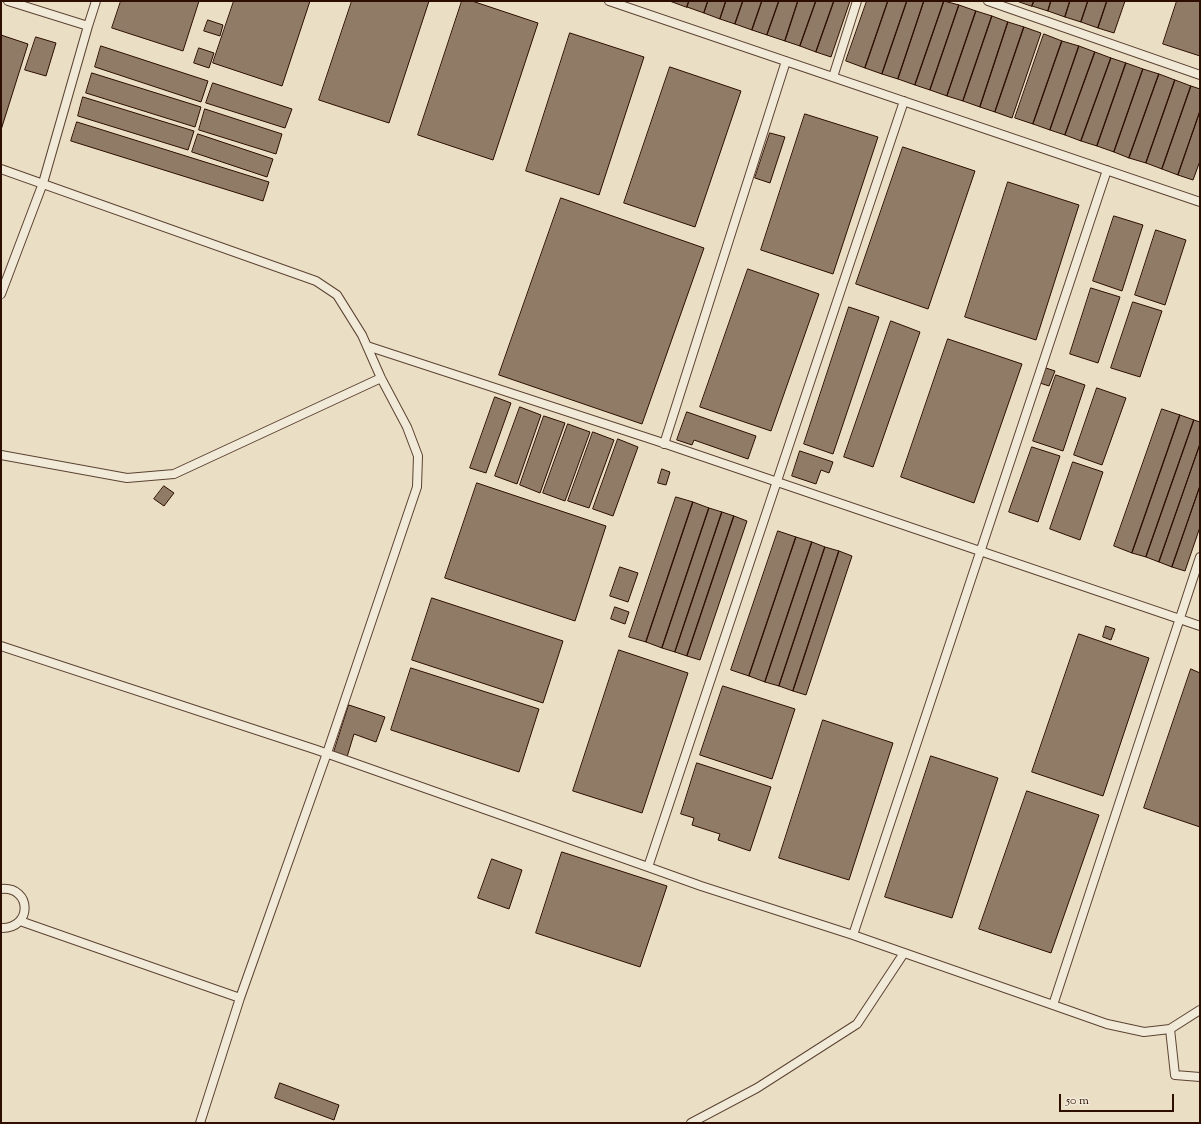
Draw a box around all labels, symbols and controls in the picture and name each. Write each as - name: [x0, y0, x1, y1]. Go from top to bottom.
- scale bar: [1061, 1086, 1176, 1112]
- text: 50 m: [1066, 1092, 1089, 1110]

